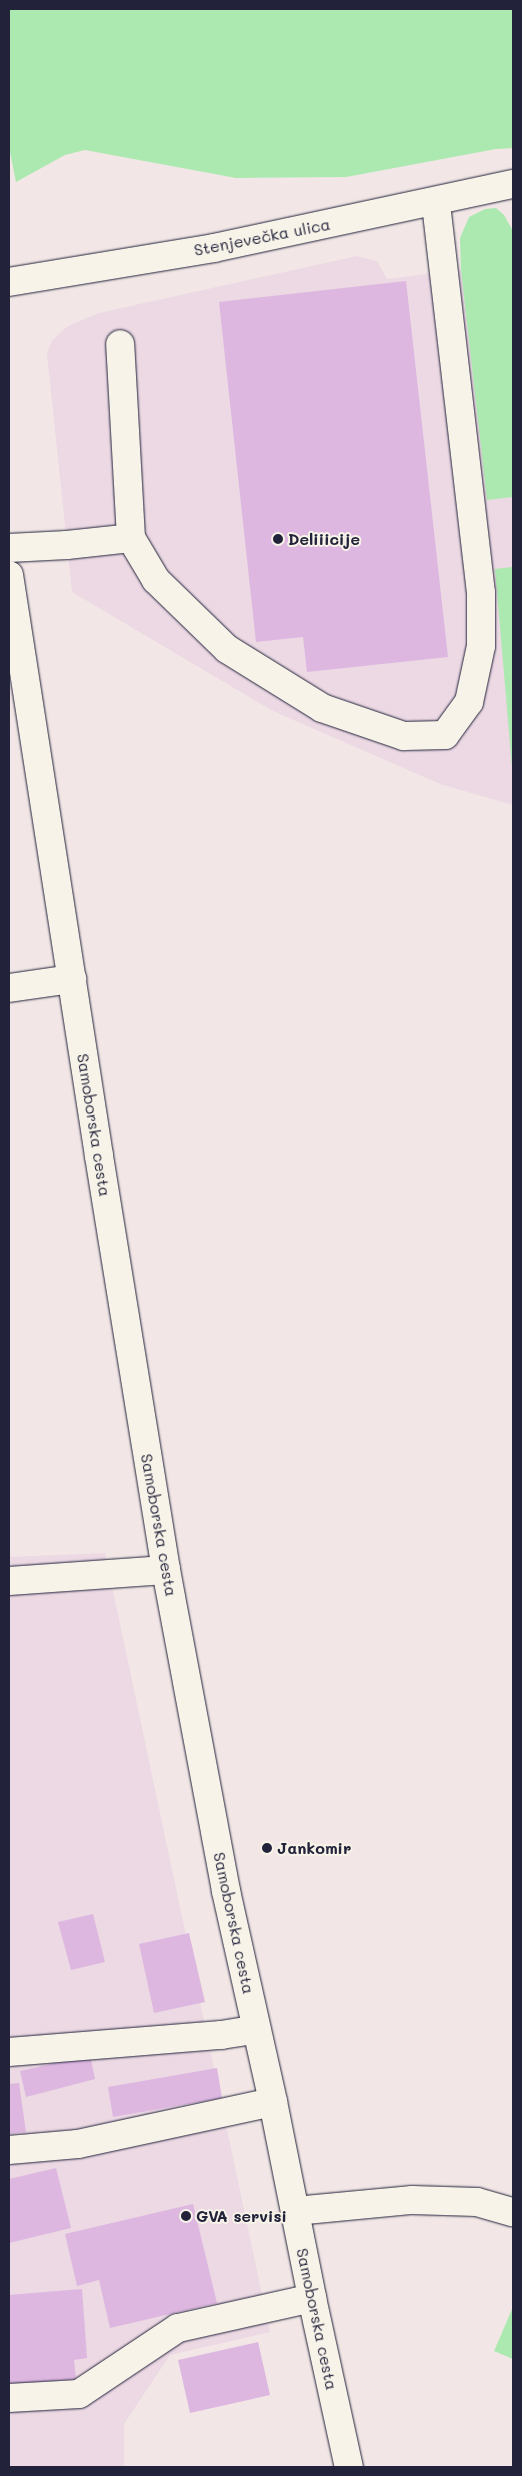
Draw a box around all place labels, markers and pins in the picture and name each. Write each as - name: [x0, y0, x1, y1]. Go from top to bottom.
- place label: Deliiicije: [288, 529, 360, 549]
- marker: Deliiicije: [272, 533, 284, 545]
- place label: Jankomir: [277, 1838, 351, 1858]
- marker: Jankomir: [261, 1842, 273, 1854]
- place label: GVA servisi: [196, 2206, 287, 2226]
- marker: GVA servisi: [180, 2210, 192, 2222]

